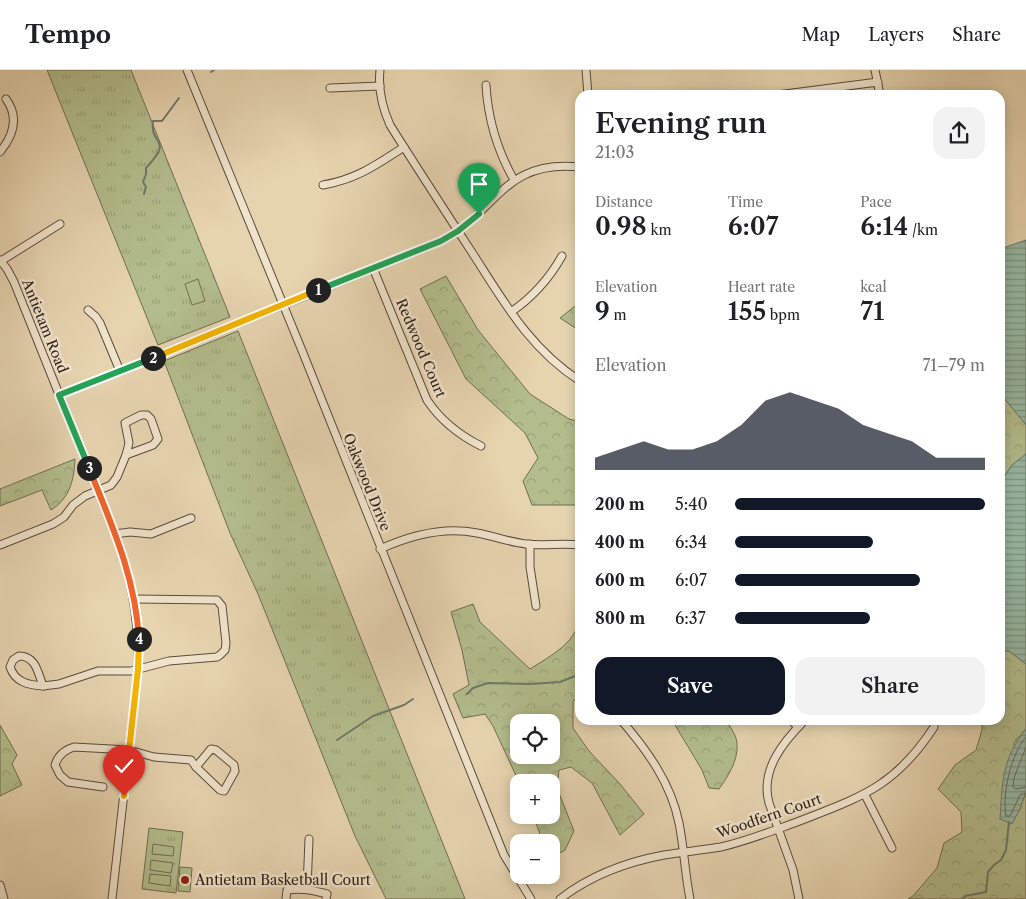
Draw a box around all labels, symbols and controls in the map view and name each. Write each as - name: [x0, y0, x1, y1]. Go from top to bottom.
- text: Tempo: [25, 20, 111, 49]
- text: Map: [802, 24, 840, 46]
- text: Layers: [868, 24, 924, 46]
- text: Share: [952, 24, 1001, 46]
- text: Evening run: [595, 106, 767, 140]
- button: share: [933, 107, 985, 159]
- text: 21:03: [595, 142, 634, 162]
- pin: [458, 163, 500, 214]
- icon: arrive: [465, 170, 493, 198]
- text: Distance: [595, 193, 653, 211]
- text: Time: [728, 193, 763, 211]
- text: Pace: [860, 193, 892, 211]
- text: 0.98: [595, 211, 647, 242]
- text: 6:07: [728, 211, 778, 242]
- text: 6:14: [860, 211, 908, 242]
- text: km: [647, 221, 672, 239]
- text: /km: [908, 221, 938, 239]
- street label: Antietam Road: [18, 275, 72, 376]
- pin: 1: [306, 278, 330, 302]
- text: Elevation: [595, 278, 658, 296]
- text: Heart rate: [728, 278, 795, 296]
- text: kcal: [860, 278, 887, 296]
- text: 1: [315, 281, 322, 299]
- street label: Redwood Court: [392, 296, 450, 400]
- text: 9: [595, 296, 610, 327]
- text: 155: [728, 296, 766, 327]
- text: 71: [860, 296, 884, 327]
- text: m: [610, 306, 627, 324]
- text: bpm: [766, 306, 800, 324]
- pin: 2: [140, 346, 166, 370]
- text: 2: [149, 349, 158, 367]
- text: Elevation: [595, 355, 666, 375]
- text: 71–79 m: [922, 355, 985, 375]
- street label: Oakwood Drive: [339, 430, 395, 534]
- pin: 3: [76, 456, 102, 480]
- text: 3: [86, 459, 93, 477]
- text: 200 m: [595, 494, 645, 514]
- text: 5:40: [675, 494, 708, 514]
- text: 400 m: [595, 532, 645, 552]
- text: 6:34: [675, 532, 707, 552]
- text: 600 m: [595, 570, 645, 590]
- text: 6:07: [675, 570, 707, 590]
- text: 800 m: [595, 608, 645, 628]
- text: 6:37: [675, 608, 706, 628]
- pin: 4: [126, 626, 152, 652]
- text: 4: [135, 630, 144, 648]
- button: Save: [595, 657, 785, 715]
- button: Share: [795, 657, 985, 715]
- map controls: [510, 714, 560, 884]
- button: locate: [510, 714, 560, 764]
- pin: [103, 745, 145, 796]
- icon: check: [110, 752, 138, 780]
- button: +: [510, 774, 560, 824]
- street label: Woodfern Court: [713, 790, 824, 843]
- button: −: [510, 834, 560, 884]
- place label: Antietam Basketball Court: [194, 871, 371, 889]
- marker: Antietam Basketball Court: [179, 874, 191, 886]

